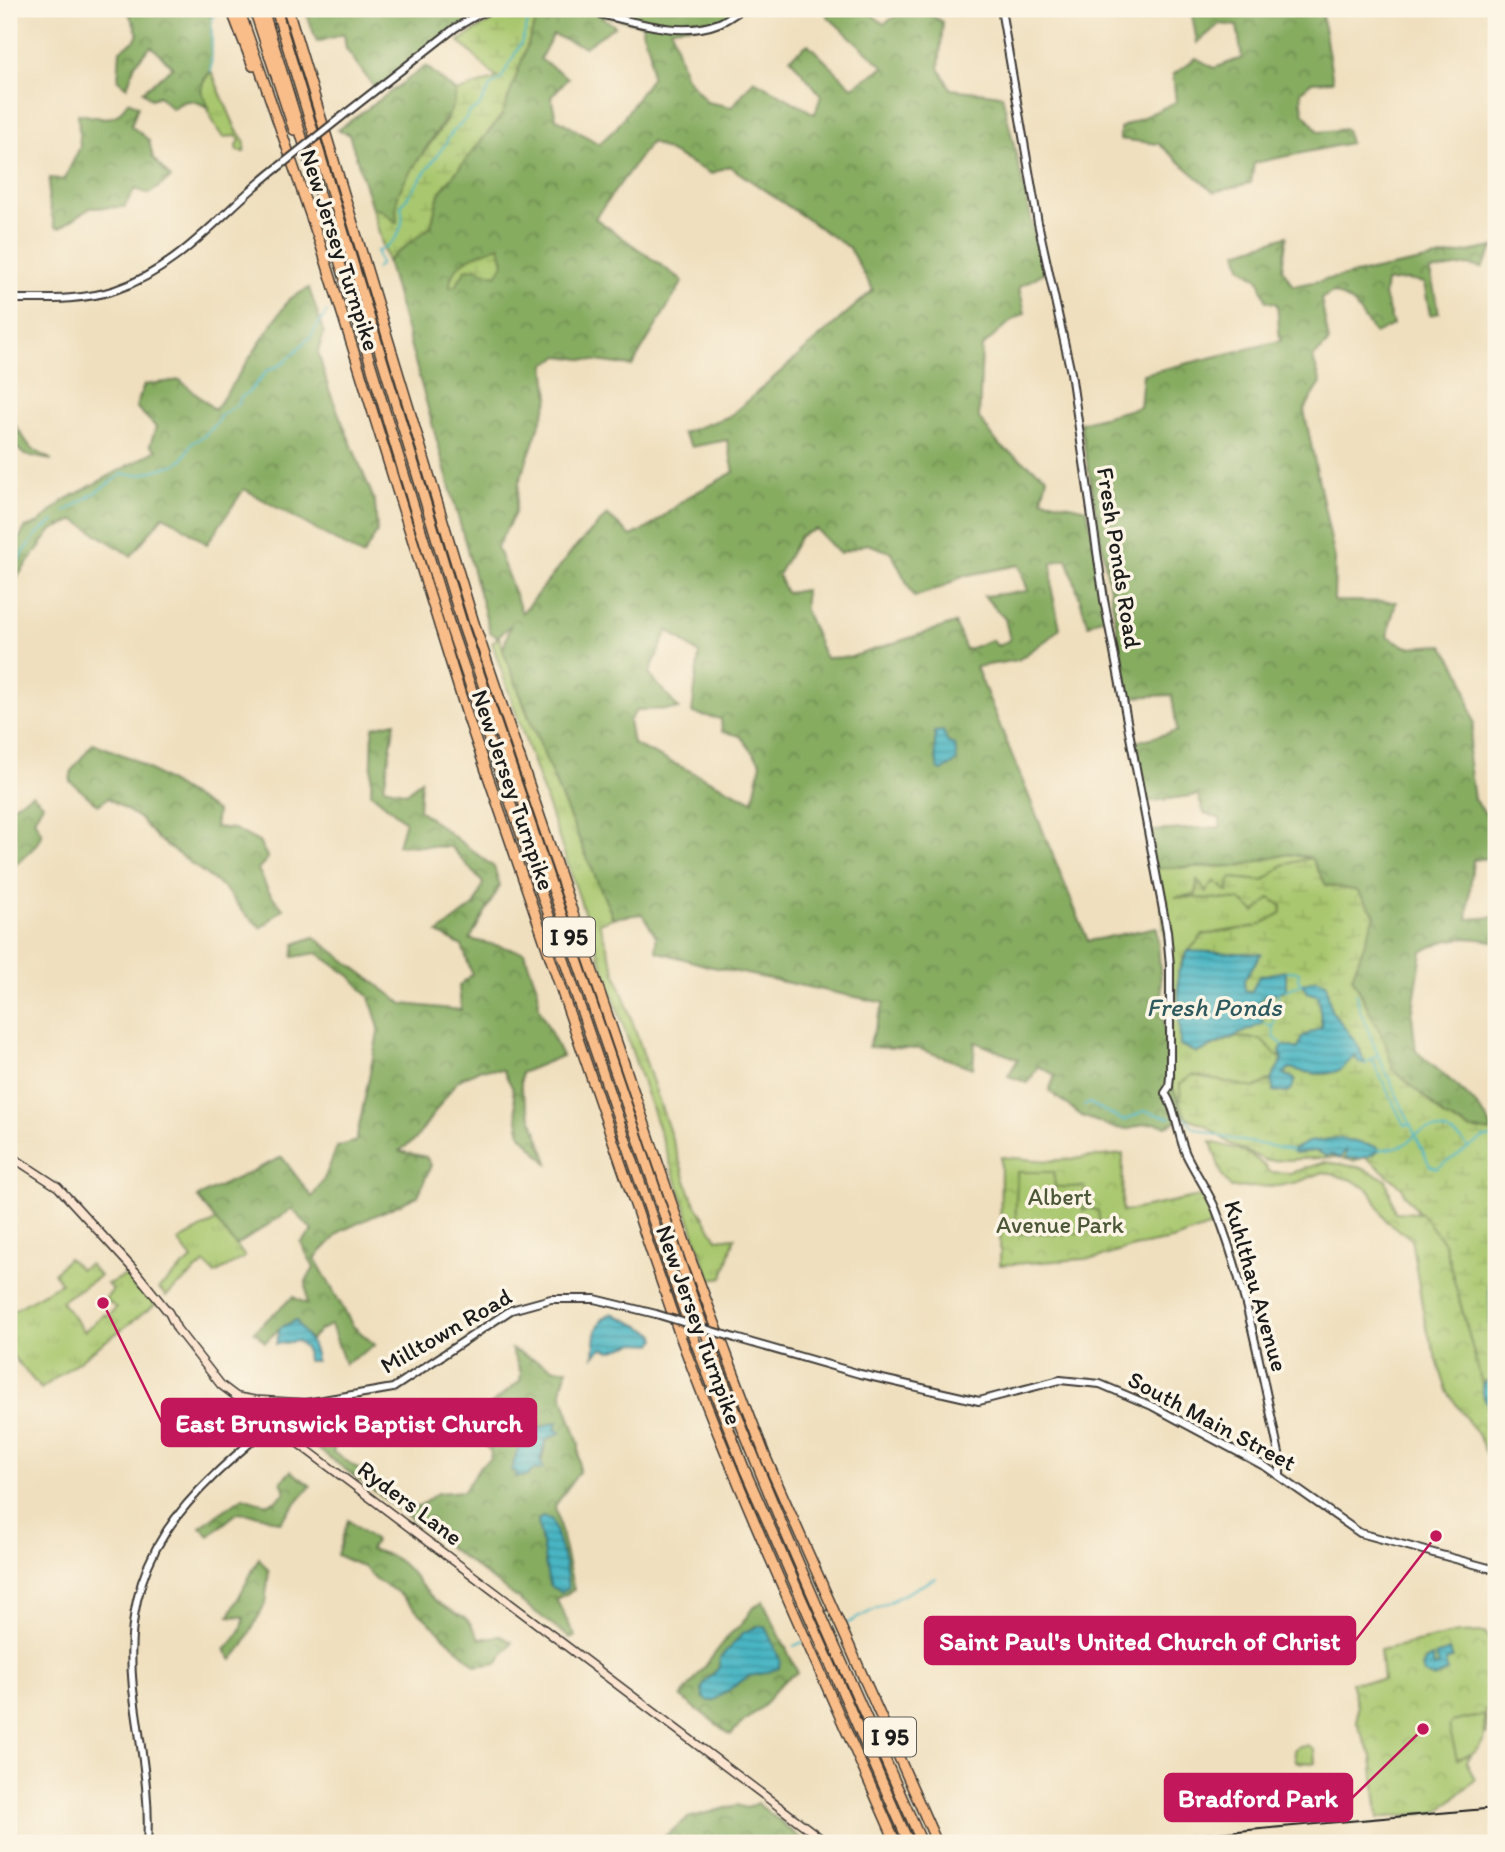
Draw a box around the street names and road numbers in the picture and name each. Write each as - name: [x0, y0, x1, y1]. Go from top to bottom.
- street label: New Jersey Turnpike: [294, 145, 387, 354]
- street label: Fresh Ponds Road: [1091, 465, 1148, 651]
- street label: New Jersey Turnpike: [466, 686, 561, 894]
- road number: I 95: [543, 918, 595, 956]
- street label: Kuhlthau Avenue: [1218, 1197, 1295, 1375]
- street label: New Jersey Turnpike: [650, 1221, 749, 1429]
- street label: Milltown Road: [375, 1281, 516, 1380]
- street label: South Main Street: [1123, 1364, 1301, 1477]
- street label: Ryders Lane: [352, 1454, 468, 1551]
- road number: I 95: [864, 1718, 916, 1756]

